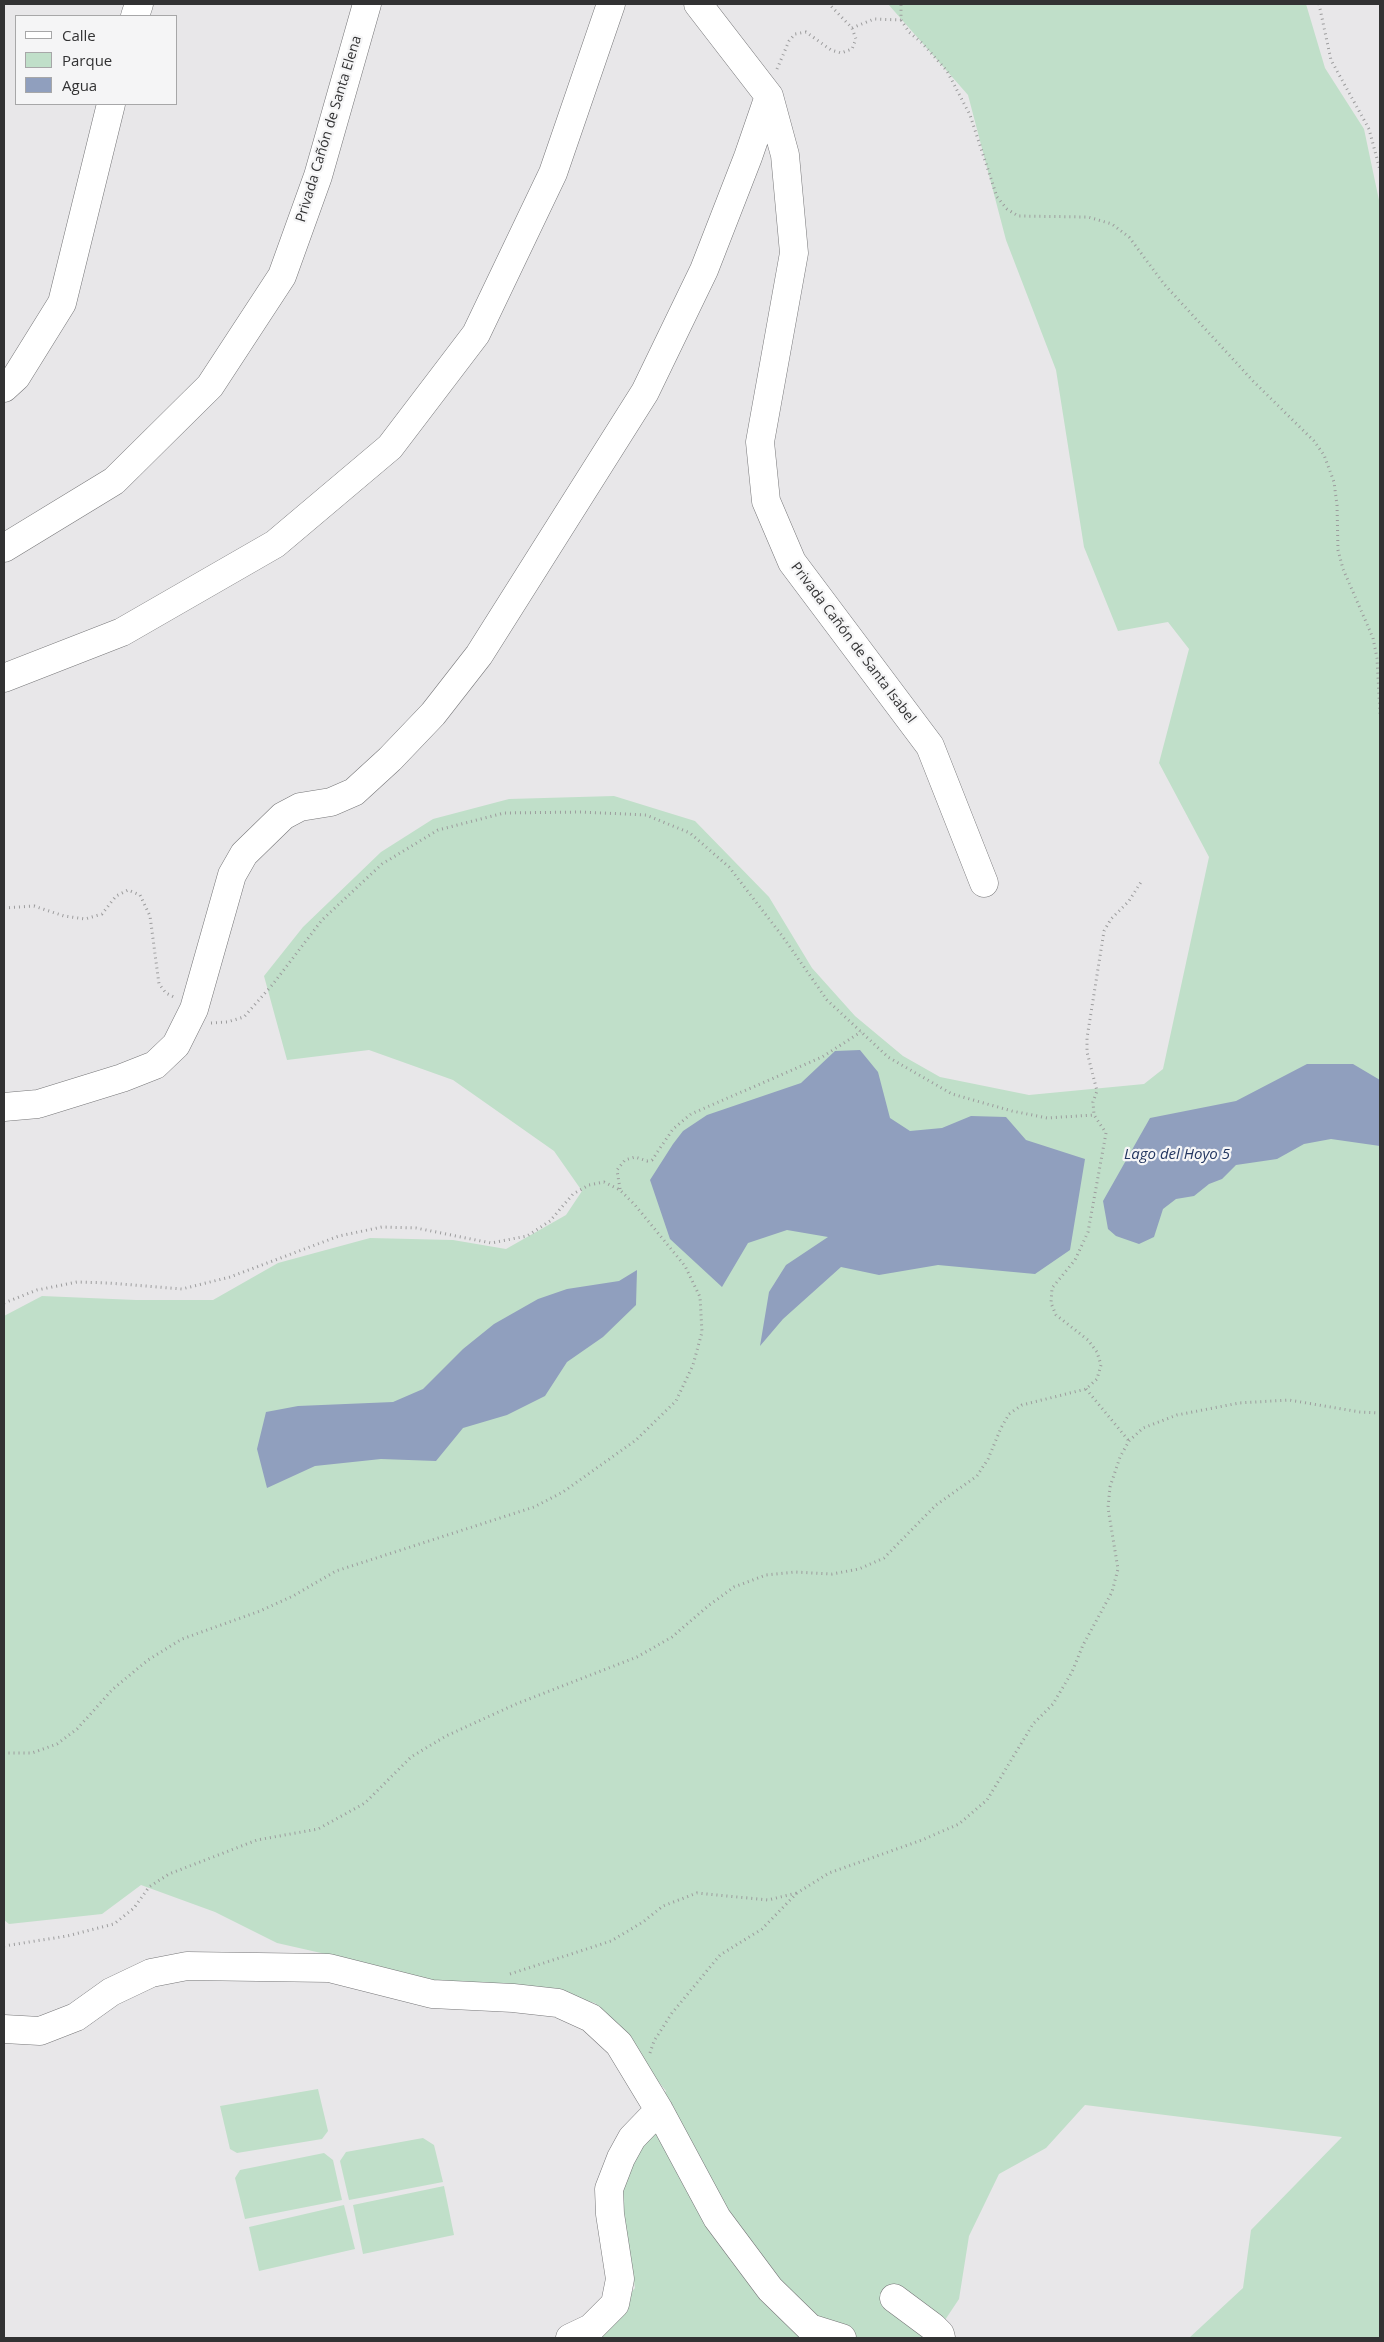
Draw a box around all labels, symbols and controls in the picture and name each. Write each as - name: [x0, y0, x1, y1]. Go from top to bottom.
- legend: [15, 15, 178, 105]
- text: Calle: [62, 25, 96, 45]
- street label: Privada Cañón de Santa Elena: [293, 34, 365, 224]
- text: Parque: [62, 50, 112, 70]
- text: Agua: [62, 75, 97, 95]
- street label: Privada Cañón de Santa Isabel: [787, 559, 919, 727]
- water label: Lago del Hoyo 5: [1124, 1146, 1230, 1164]

